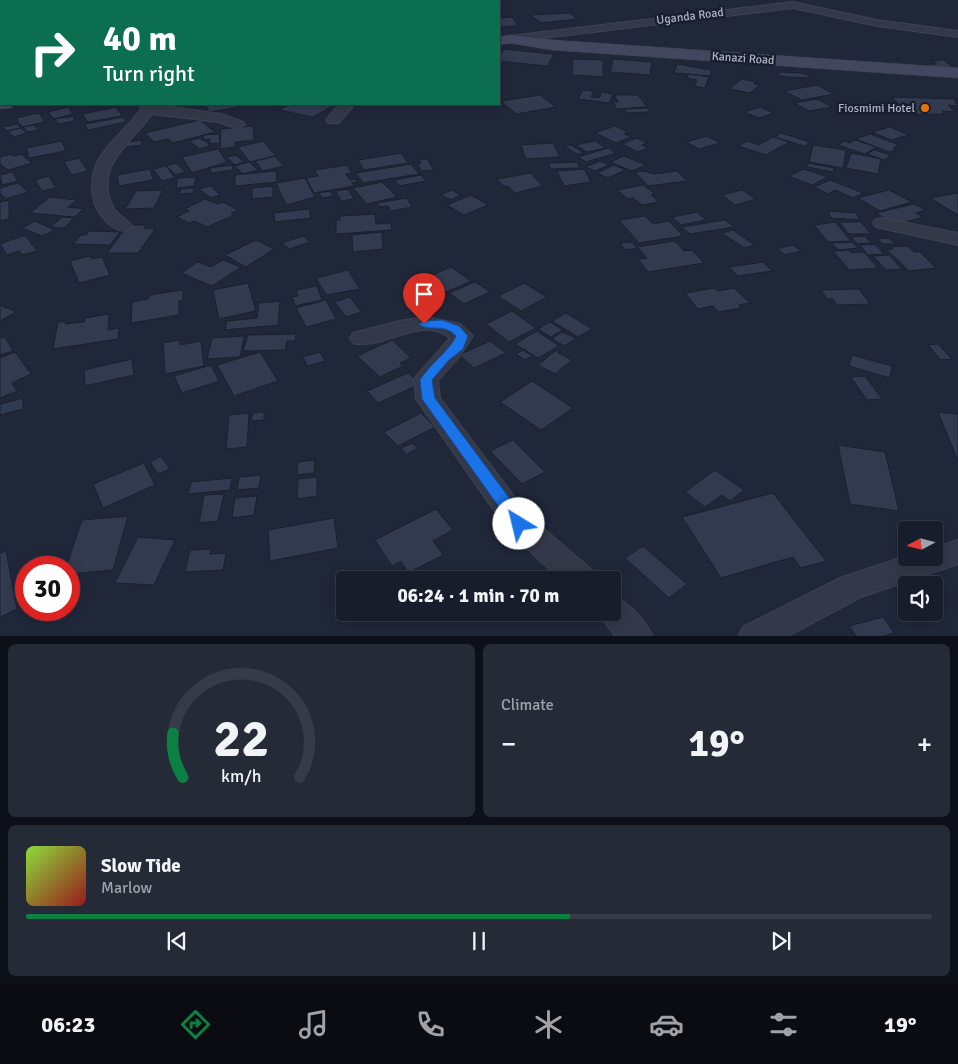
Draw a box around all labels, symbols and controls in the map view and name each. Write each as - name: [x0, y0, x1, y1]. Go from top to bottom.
- street label: Uganda Road: [656, 5, 725, 28]
- text: 40 m: [103, 17, 177, 60]
- icon: right: [20, 20, 85, 85]
- street label: Kanazi Road: [711, 49, 775, 68]
- text: Turn right: [103, 60, 195, 87]
- place label: Fiosmimi Hotel: [838, 101, 915, 116]
- marker: Fiosmimi Hotel: [919, 102, 931, 114]
- pin: [403, 273, 445, 324]
- icon: arrive: [410, 280, 438, 308]
- position arrow: [492, 497, 544, 549]
- north arrow: [898, 521, 942, 566]
- map controls: [898, 521, 943, 621]
- speed limit sign: 30: [15, 556, 80, 621]
- button: sound: [898, 576, 943, 621]
- text: 06:24 · 1 min · 70 m: [398, 584, 559, 608]
- text: Climate: [501, 695, 554, 715]
- text: 22: [213, 707, 270, 771]
- text: 19°: [688, 720, 745, 767]
- text: −: [501, 727, 516, 761]
- text: +: [917, 727, 932, 761]
- text: km/h: [221, 765, 262, 787]
- text: Slow Tide: [101, 854, 181, 878]
- text: Marlow: [101, 878, 152, 898]
- icon: previous: [163, 927, 191, 955]
- icon: pause: [465, 927, 493, 955]
- icon: next: [767, 927, 795, 955]
- icon: directions: [178, 1007, 213, 1042]
- icon: music: [296, 1007, 331, 1042]
- icon: phone: [413, 1007, 448, 1042]
- icon: climate: [531, 1007, 566, 1042]
- icon: car: [649, 1007, 684, 1042]
- icon: filters: [766, 1007, 801, 1042]
- text: 06:23: [41, 1011, 95, 1038]
- text: 19°: [884, 1011, 917, 1038]

